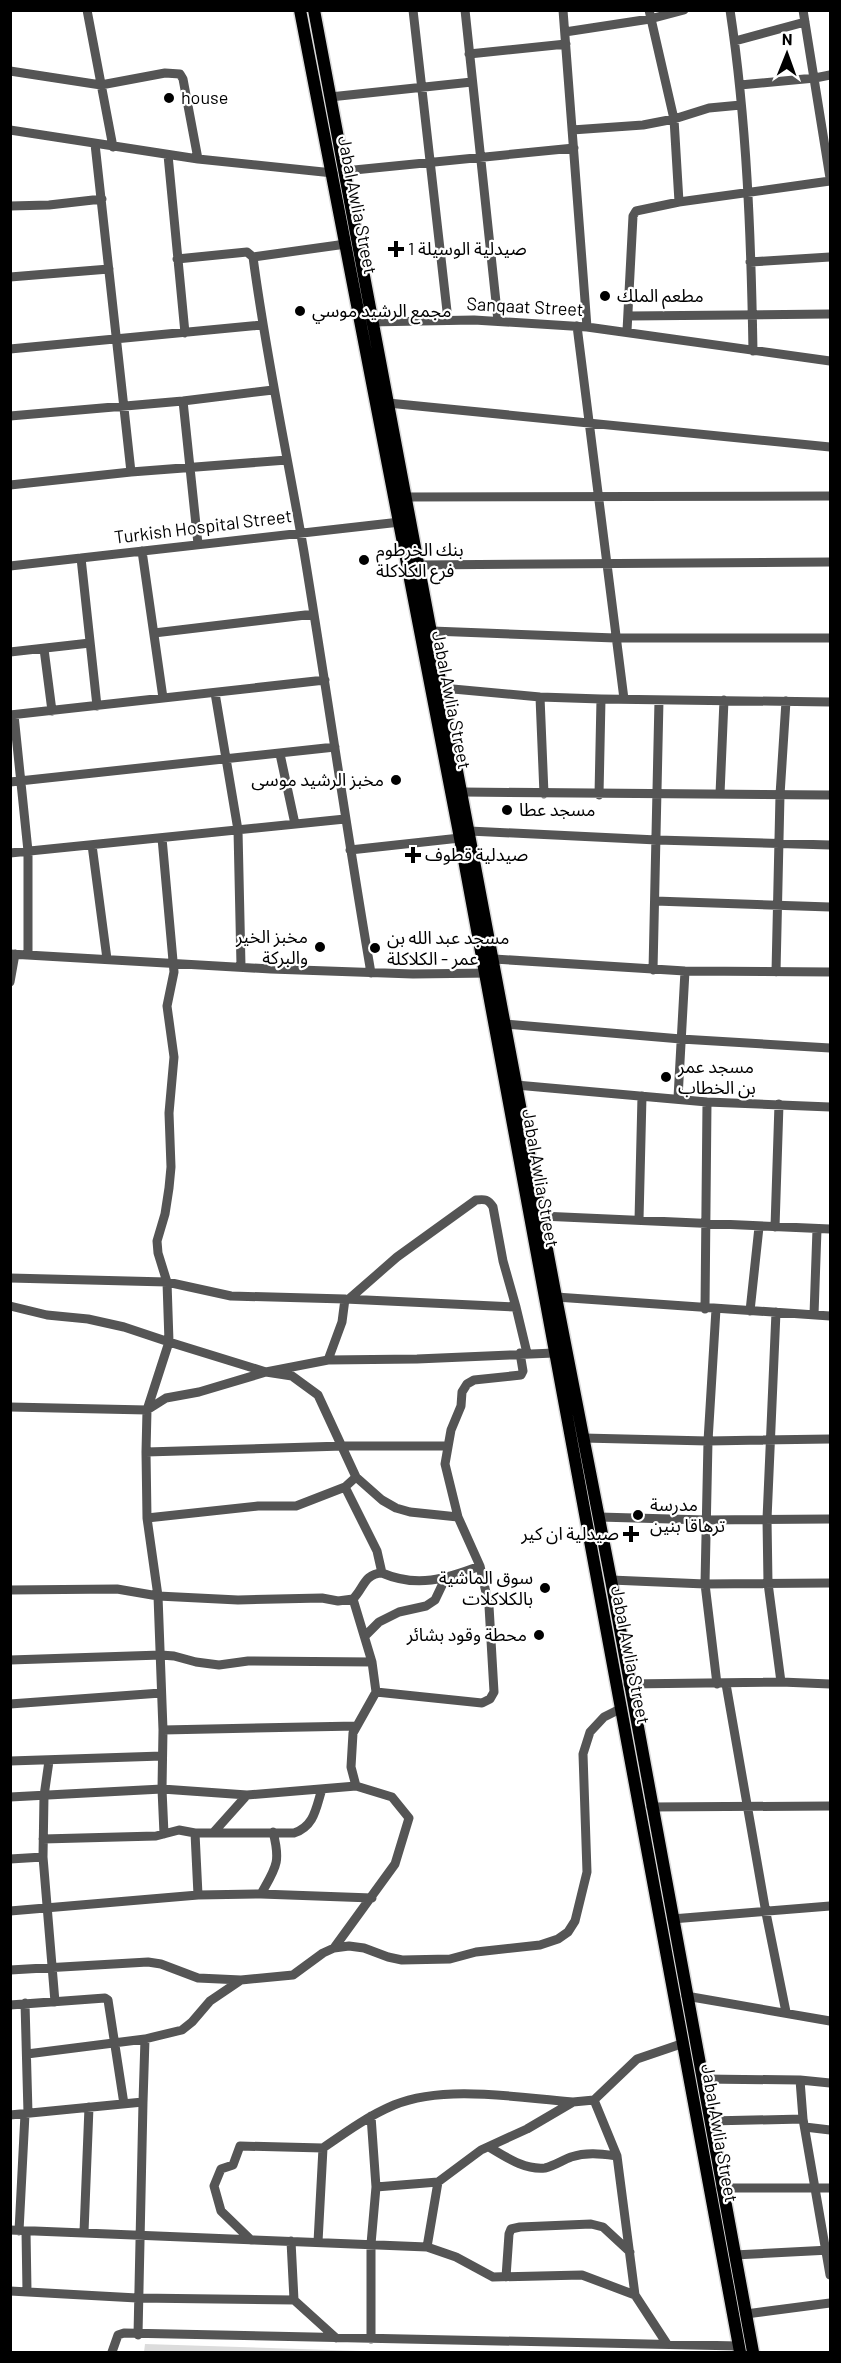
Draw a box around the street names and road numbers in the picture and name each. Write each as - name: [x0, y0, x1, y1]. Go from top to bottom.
- street label: Jabal Awlia Street: [334, 134, 382, 276]
- street label: Sanqaat Street: [466, 292, 584, 320]
- street label: Turkish Hospital Street: [113, 504, 293, 548]
- street label: Jabal Awlia Street: [428, 629, 476, 771]
- street label: Jabal Awlia Street: [518, 1107, 564, 1249]
- street label: Jabal Awlia Street: [607, 1584, 655, 1726]
- street label: Jabal Awlia Street: [697, 2062, 743, 2204]

